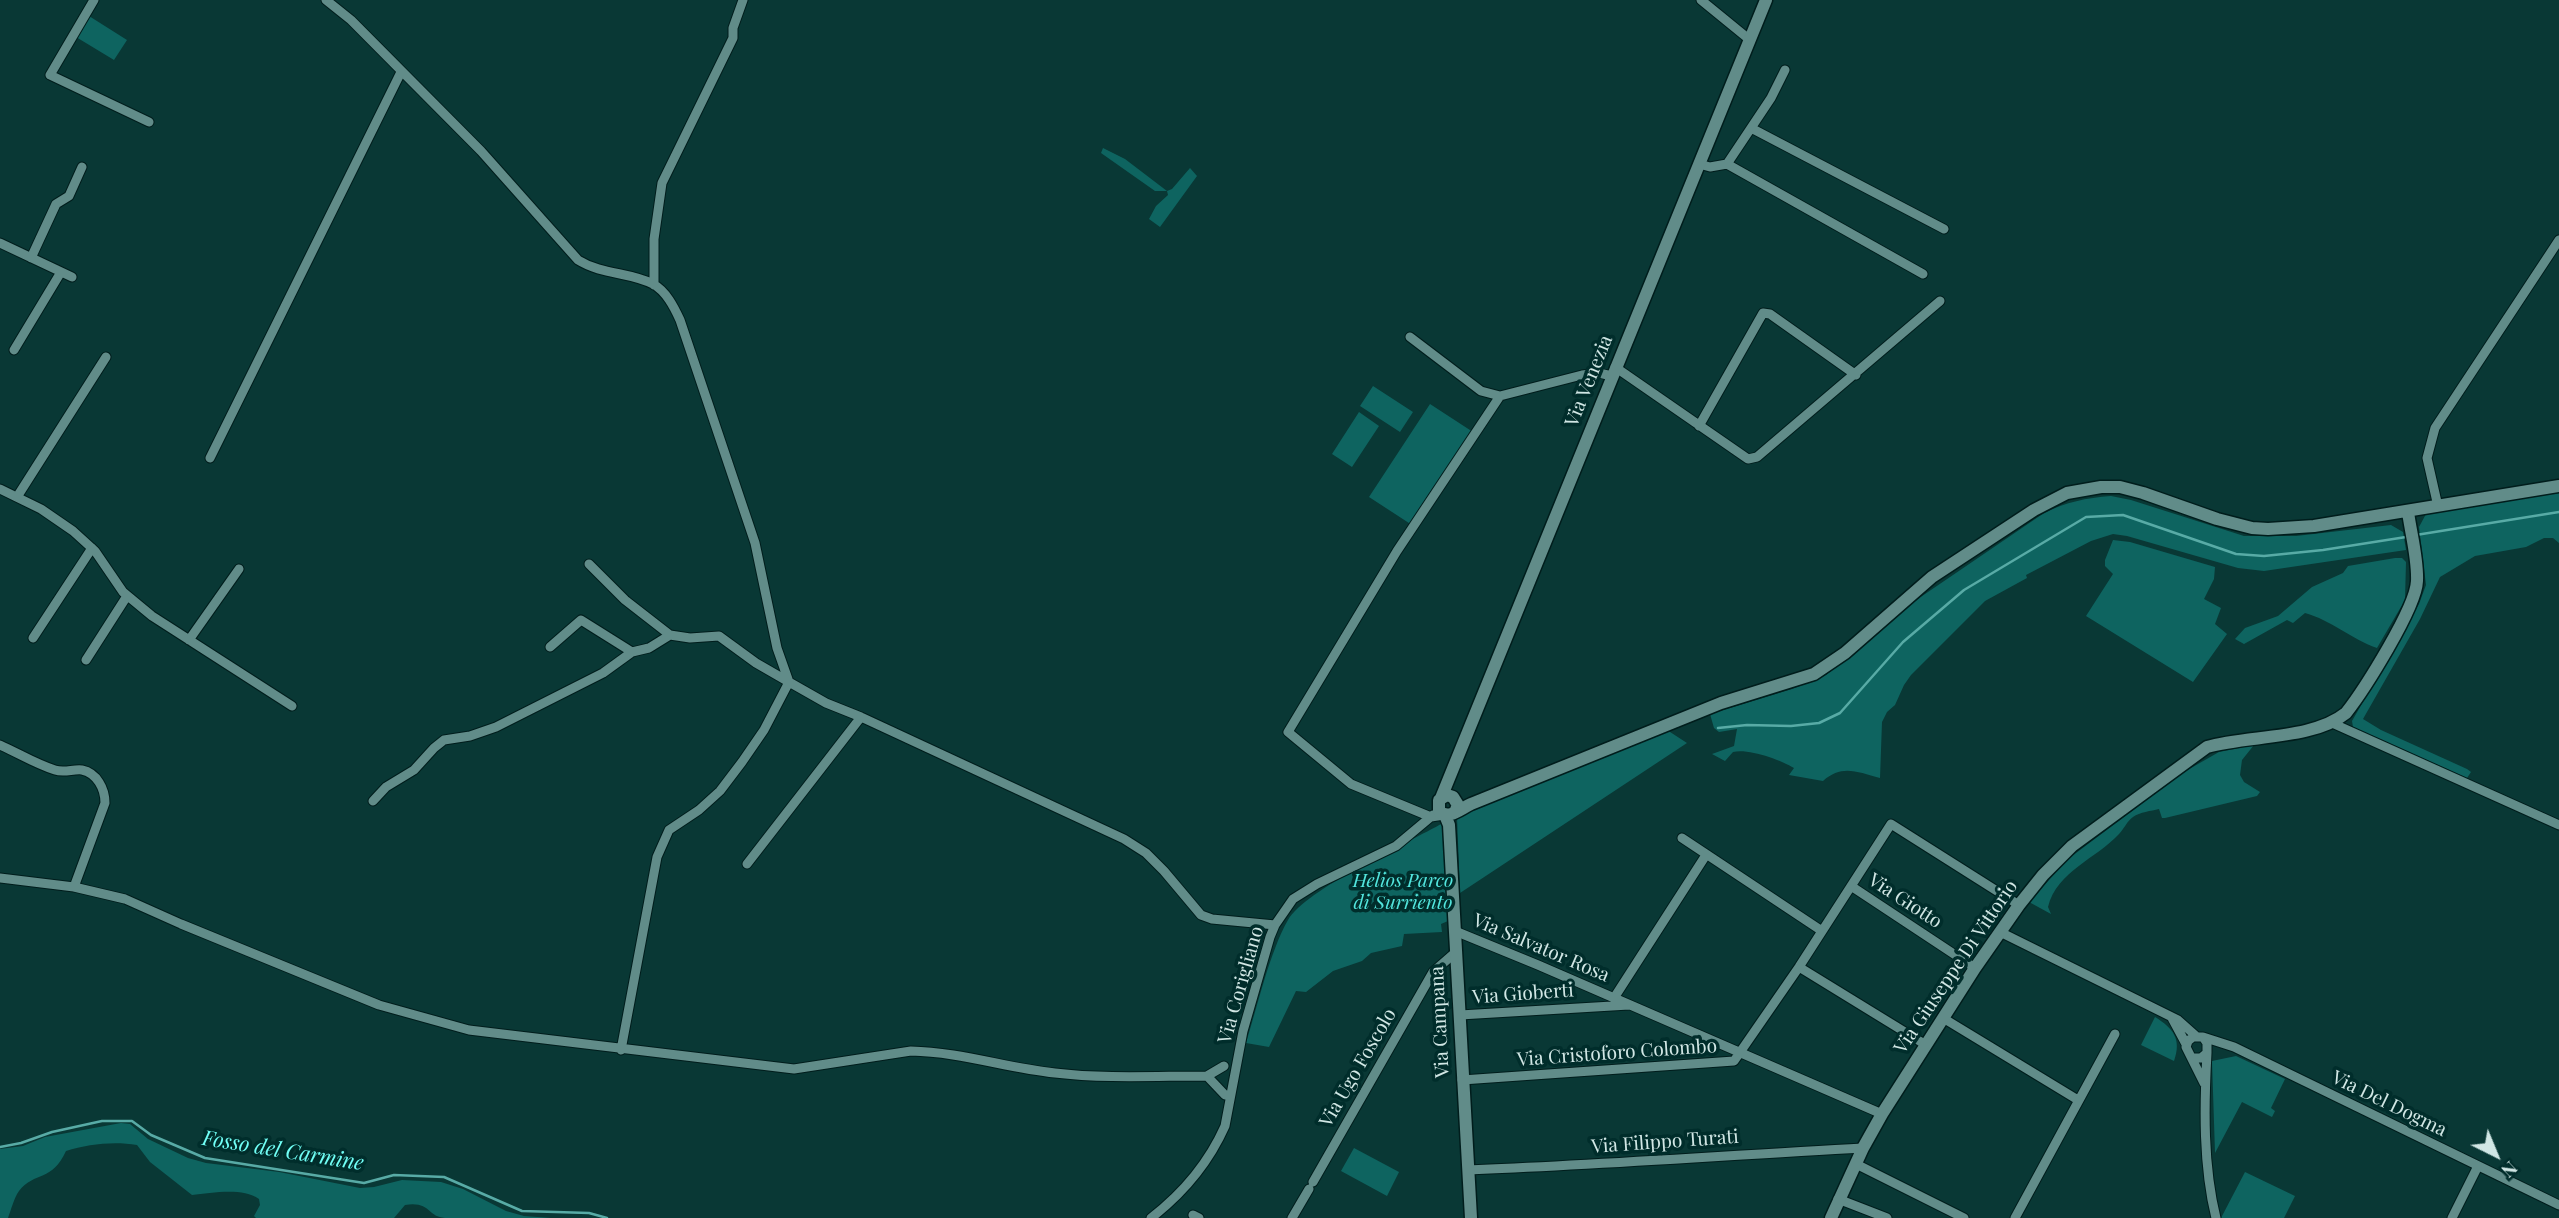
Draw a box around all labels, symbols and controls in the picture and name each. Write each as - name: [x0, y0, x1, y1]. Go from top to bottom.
- street label: Via Venezia: [1560, 332, 1618, 430]
- street label: Via Giotto: [1864, 869, 1946, 933]
- park label: Helios Parco di Surriento: [1353, 870, 1453, 914]
- street label: Via Giuseppe Di Vittorio: [1889, 876, 2023, 1058]
- street label: Via Salvator Rosa: [1469, 909, 1613, 987]
- street label: Via Corigliano: [1213, 924, 1269, 1046]
- street label: Via Campana: [1426, 966, 1454, 1078]
- street label: Via Gioberti: [1472, 979, 1574, 1009]
- street label: Via Ugo Foscolo: [1315, 1005, 1401, 1131]
- street label: Via Cristoforo Colombo: [1516, 1035, 1718, 1071]
- street label: Via Del Dogma: [2328, 1066, 2450, 1142]
- north arrow: [2461, 1120, 2531, 1190]
- street label: Via Filippo Turati: [1591, 1125, 1739, 1159]
- water label: Fosso del Carmine: [201, 1126, 365, 1176]
- text: N: [2496, 1156, 2524, 1185]

